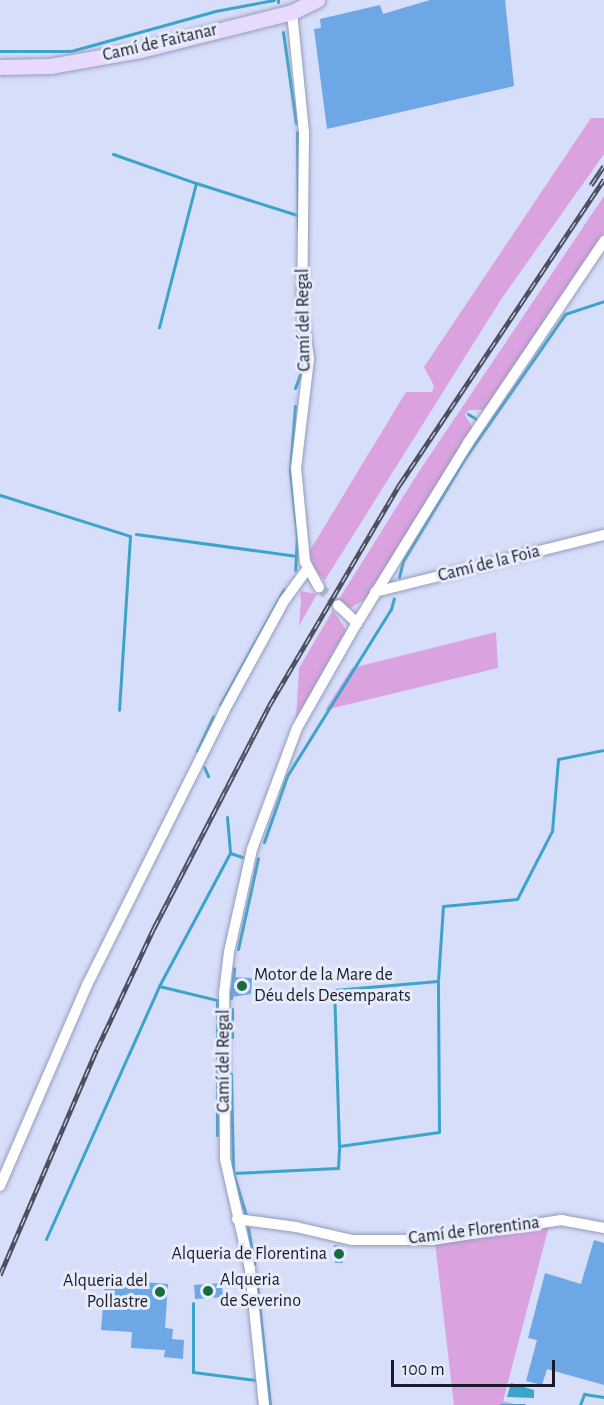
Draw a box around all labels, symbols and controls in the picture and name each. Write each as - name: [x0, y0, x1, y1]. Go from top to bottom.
- street label: Camí de Faitanar: [101, 19, 219, 67]
- street label: Camí del Regal: [292, 268, 316, 372]
- street label: Camí de la Foia: [436, 541, 542, 587]
- place label: Motor de la Mare de Déu dels Desemparats: [254, 965, 411, 1008]
- marker: Motor de la Mare de Déu dels Desemparats: [235, 979, 249, 993]
- street label: Camí del Regal: [213, 1009, 235, 1113]
- street label: Camí de Florentina: [407, 1212, 541, 1250]
- place label: Alqueria de Florentina: [171, 1243, 327, 1265]
- marker: Alqueria de Florentina: [332, 1247, 346, 1261]
- place label: Alqueria de Severino: [220, 1270, 301, 1312]
- place label: Alqueria del Pollastre: [63, 1271, 148, 1314]
- marker: Alqueria de Severino: [201, 1284, 215, 1298]
- marker: Alqueria del Pollastre: [153, 1285, 167, 1299]
- scale bar: [394, 1348, 558, 1386]
- text: 100 m: [402, 1361, 445, 1379]

